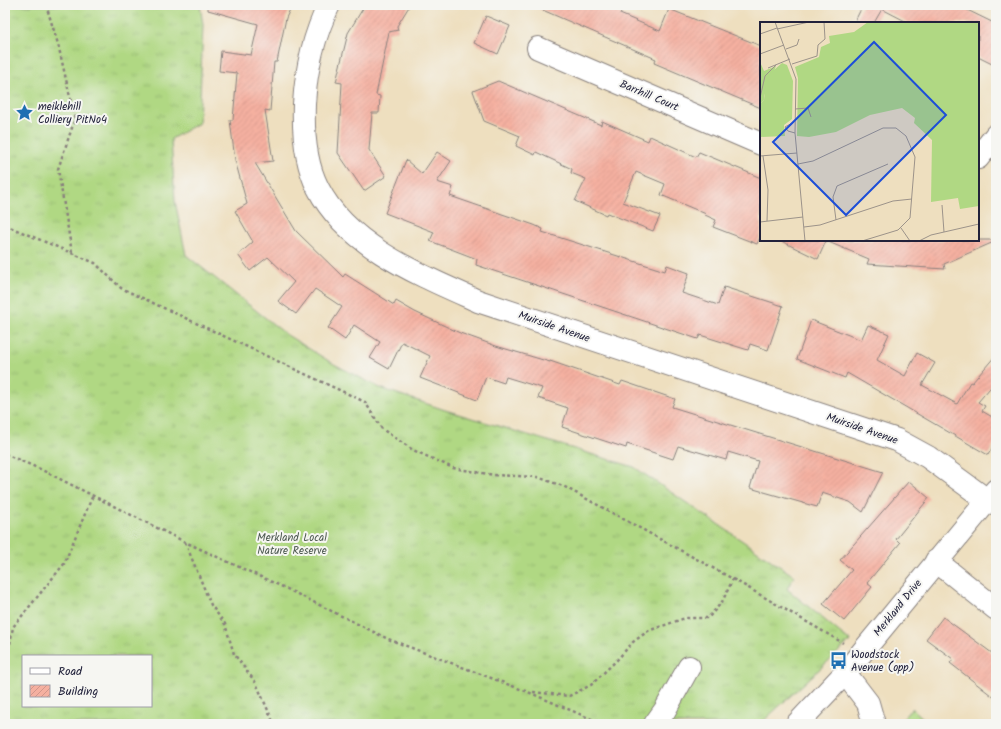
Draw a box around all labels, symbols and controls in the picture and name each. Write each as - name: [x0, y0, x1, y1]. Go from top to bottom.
- inset map: [760, 22, 979, 241]
- street label: Barrhill Court: [617, 75, 682, 117]
- place label: meiklehill Colliery PitNo4: [38, 98, 107, 129]
- place icon: meiklehill Colliery PitNo4: [15, 103, 35, 123]
- street label: Muirside Avenue: [516, 306, 592, 348]
- street label: Muirside Avenue: [824, 408, 900, 450]
- park label: Merkland Local Nature Reserve: [257, 529, 327, 560]
- street label: Merkland Drive: [869, 575, 927, 640]
- place label: Woodstock Avenue (opp): [851, 646, 914, 677]
- bus stop icon: Woodstock Avenue (opp): [828, 651, 848, 671]
- legend: [22, 655, 152, 707]
- text: Road: [58, 662, 83, 681]
- text: Building: [58, 682, 98, 701]

